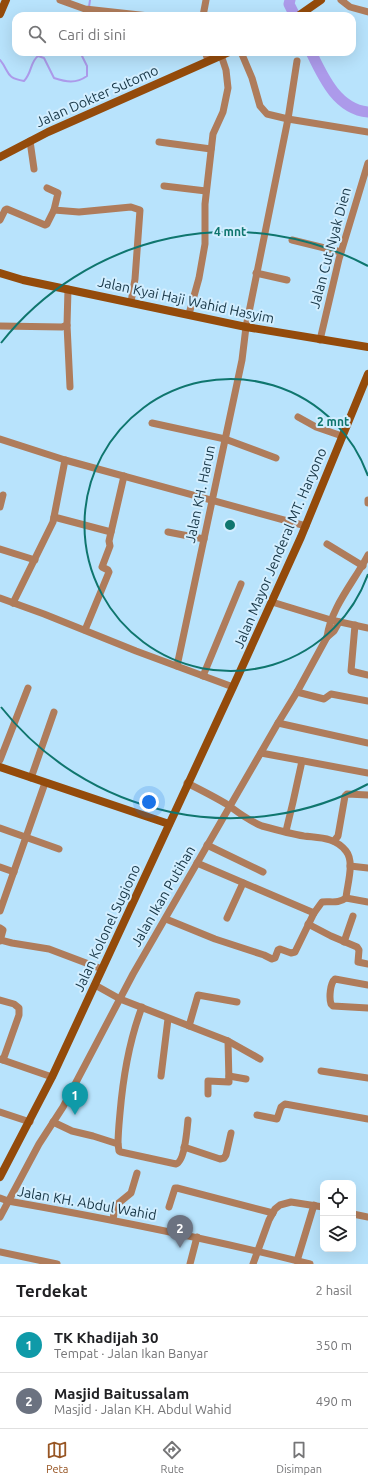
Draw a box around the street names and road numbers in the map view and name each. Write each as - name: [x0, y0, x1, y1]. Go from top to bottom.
- street label: Jalan Dokter Sutomo: [33, 62, 161, 130]
- street label: Jalan Cut Nyak Dien: [306, 186, 354, 310]
- street label: Jalan Kyai Haji Wahid Hasyim: [96, 273, 276, 327]
- street label: Jalan KH. Harun: [182, 444, 218, 544]
- street label: Jalan Mayor Jenderal MT. Haryono: [230, 445, 330, 651]
- street label: Jalan Ikan Putihan: [128, 843, 198, 949]
- street label: Jalan Kolonel Sugiono: [71, 862, 143, 994]
- street label: Jalan KH. Abdul Wahid: [16, 1183, 158, 1223]

